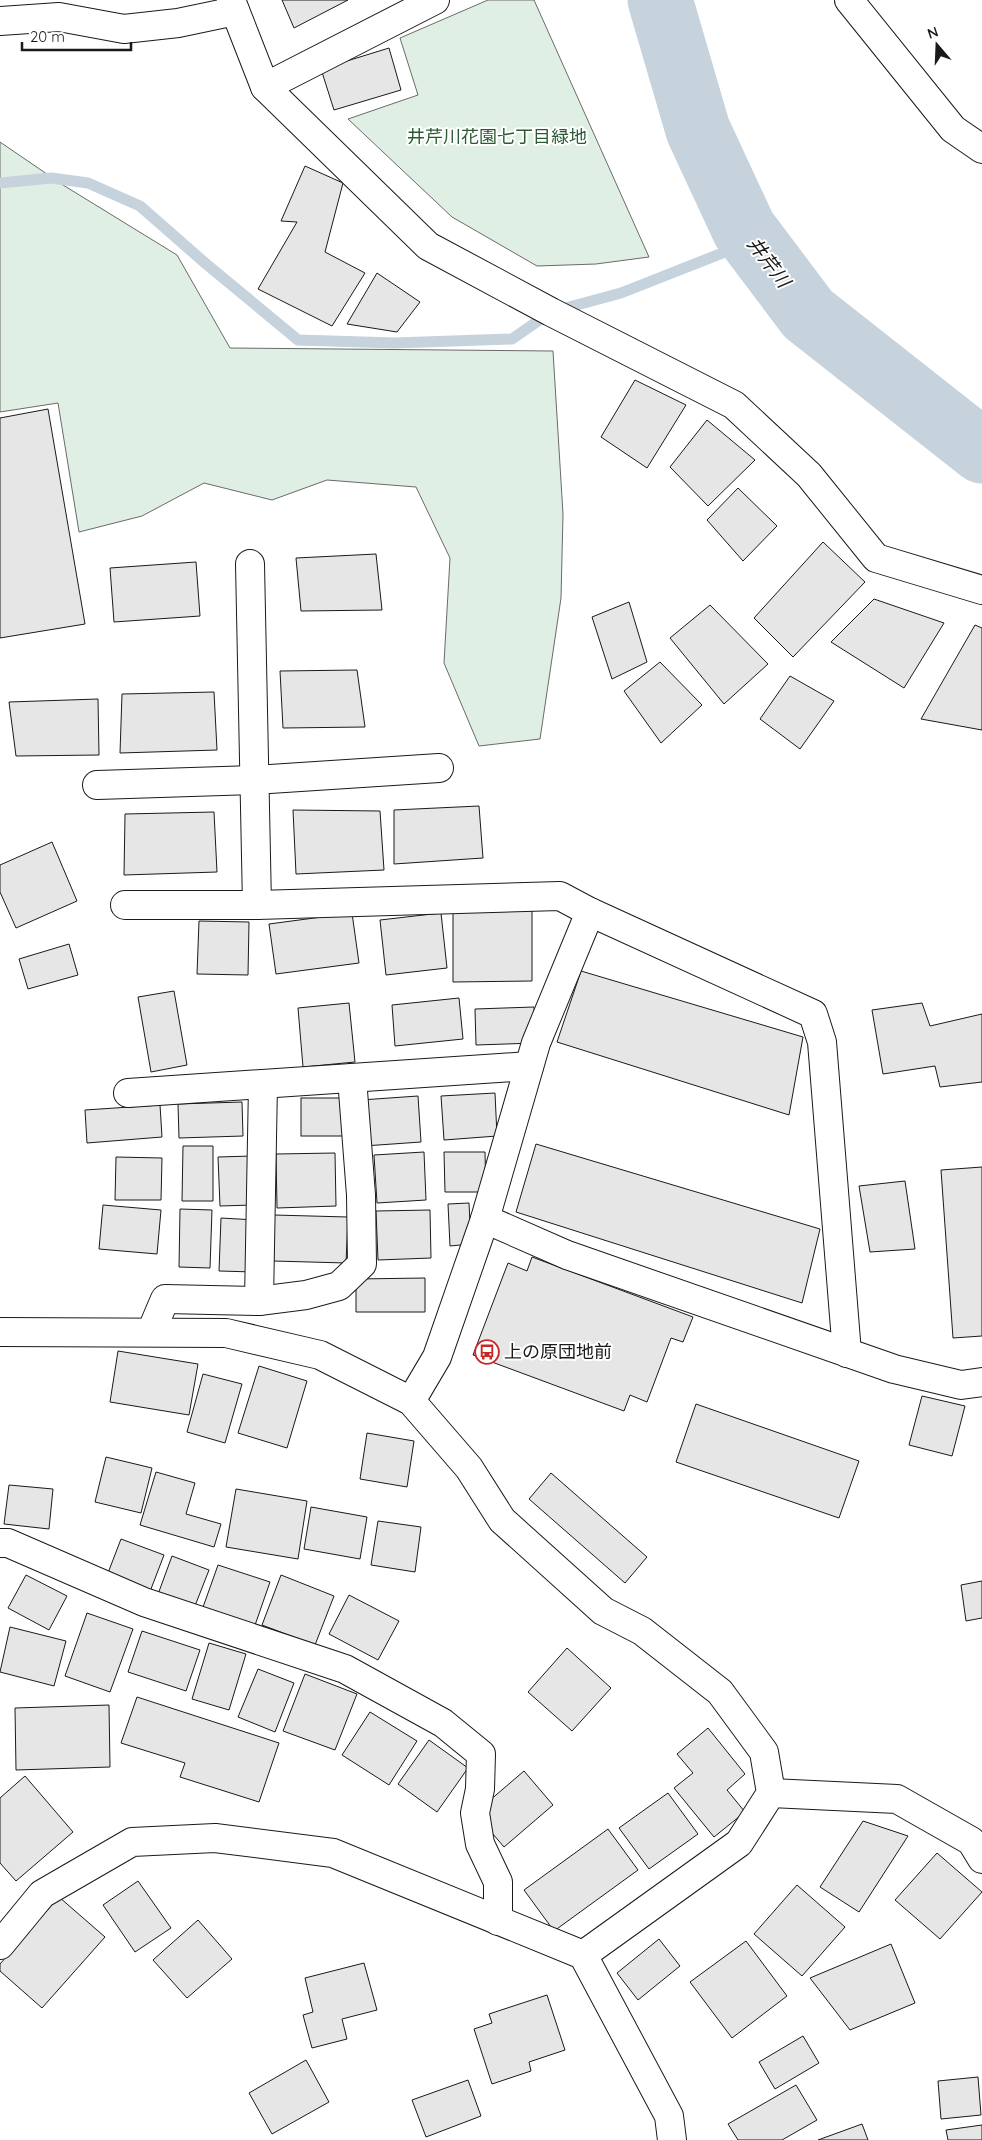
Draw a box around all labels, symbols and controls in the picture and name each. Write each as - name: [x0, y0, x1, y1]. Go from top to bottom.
- scale bar: [22, 20, 131, 52]
- north arrow: [912, 20, 962, 70]
- text: N: [925, 23, 941, 43]
- text: 20 m: [30, 27, 65, 46]
- park label: 井芹川花園七丁目緑地: [407, 125, 587, 148]
- water label: 井芹川: [742, 232, 797, 294]
- bus stop icon: 上の原団地前: [474, 1339, 500, 1365]
- place label: 上の原団地前: [504, 1340, 612, 1363]

